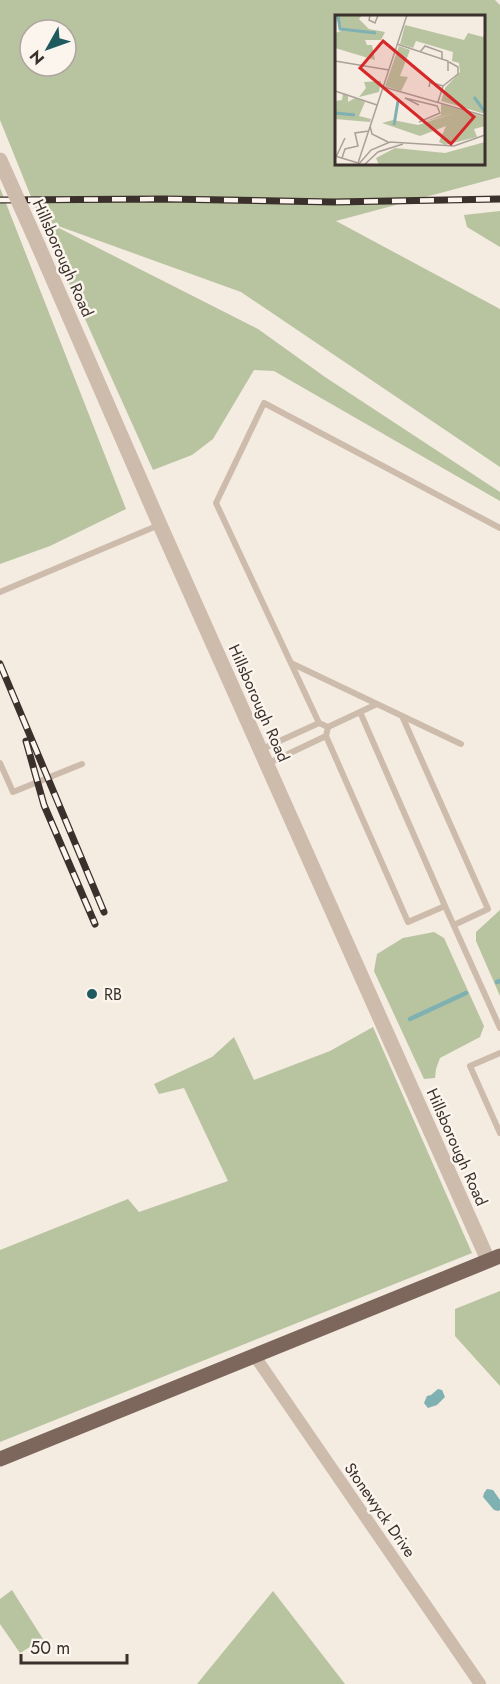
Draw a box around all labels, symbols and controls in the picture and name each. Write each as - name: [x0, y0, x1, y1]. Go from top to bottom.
- inset map: [335, 15, 485, 165]
- north arrow: [18, 18, 78, 78]
- text: N: [24, 45, 50, 70]
- street label: Hillsborough Road: [27, 196, 99, 320]
- street label: Hillsborough Road: [223, 641, 295, 765]
- place label: RB: [104, 983, 122, 1006]
- marker: RB: [85, 987, 99, 1001]
- street label: Hillsborough Road: [421, 1085, 493, 1209]
- street label: Stonewyck Drive: [339, 1458, 421, 1562]
- scale bar: [21, 1627, 128, 1665]
- text: 50 m: [30, 1635, 70, 1661]

